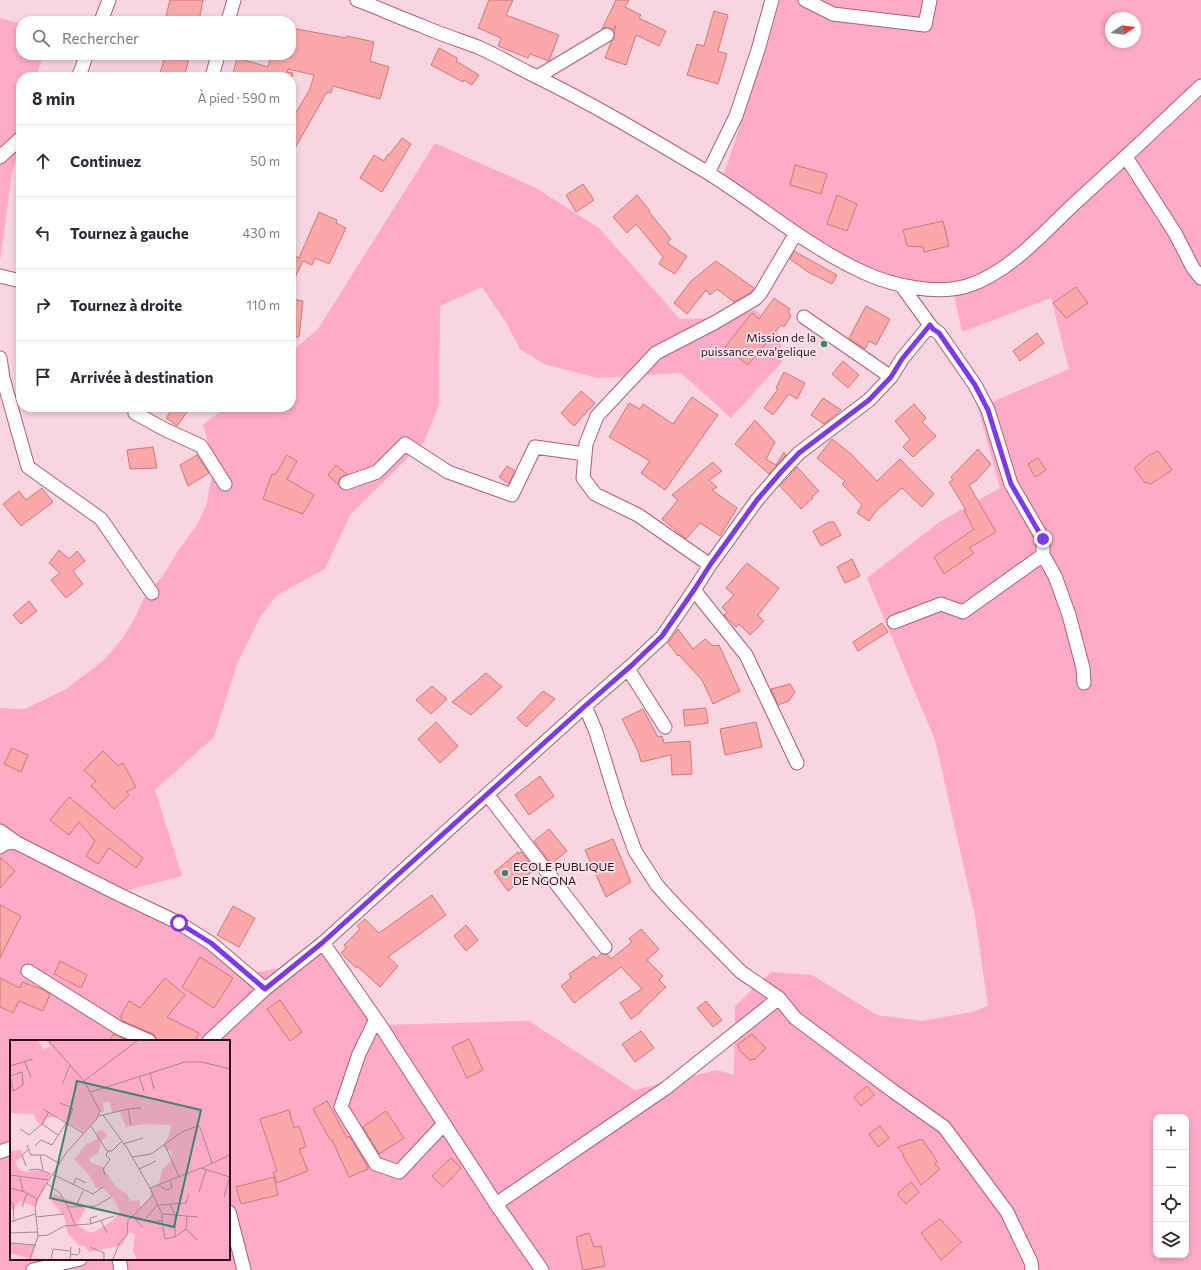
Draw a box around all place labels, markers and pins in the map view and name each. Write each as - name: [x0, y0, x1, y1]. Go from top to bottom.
- place label: Mission de la puissance eva'gelique: [701, 330, 816, 358]
- marker: Mission de la puissance eva'gelique: [819, 339, 829, 349]
- place label: ECOLE PUBLIQUE DE NGONA: [513, 859, 614, 887]
- marker: ECOLE PUBLIQUE DE NGONA: [500, 868, 510, 878]

